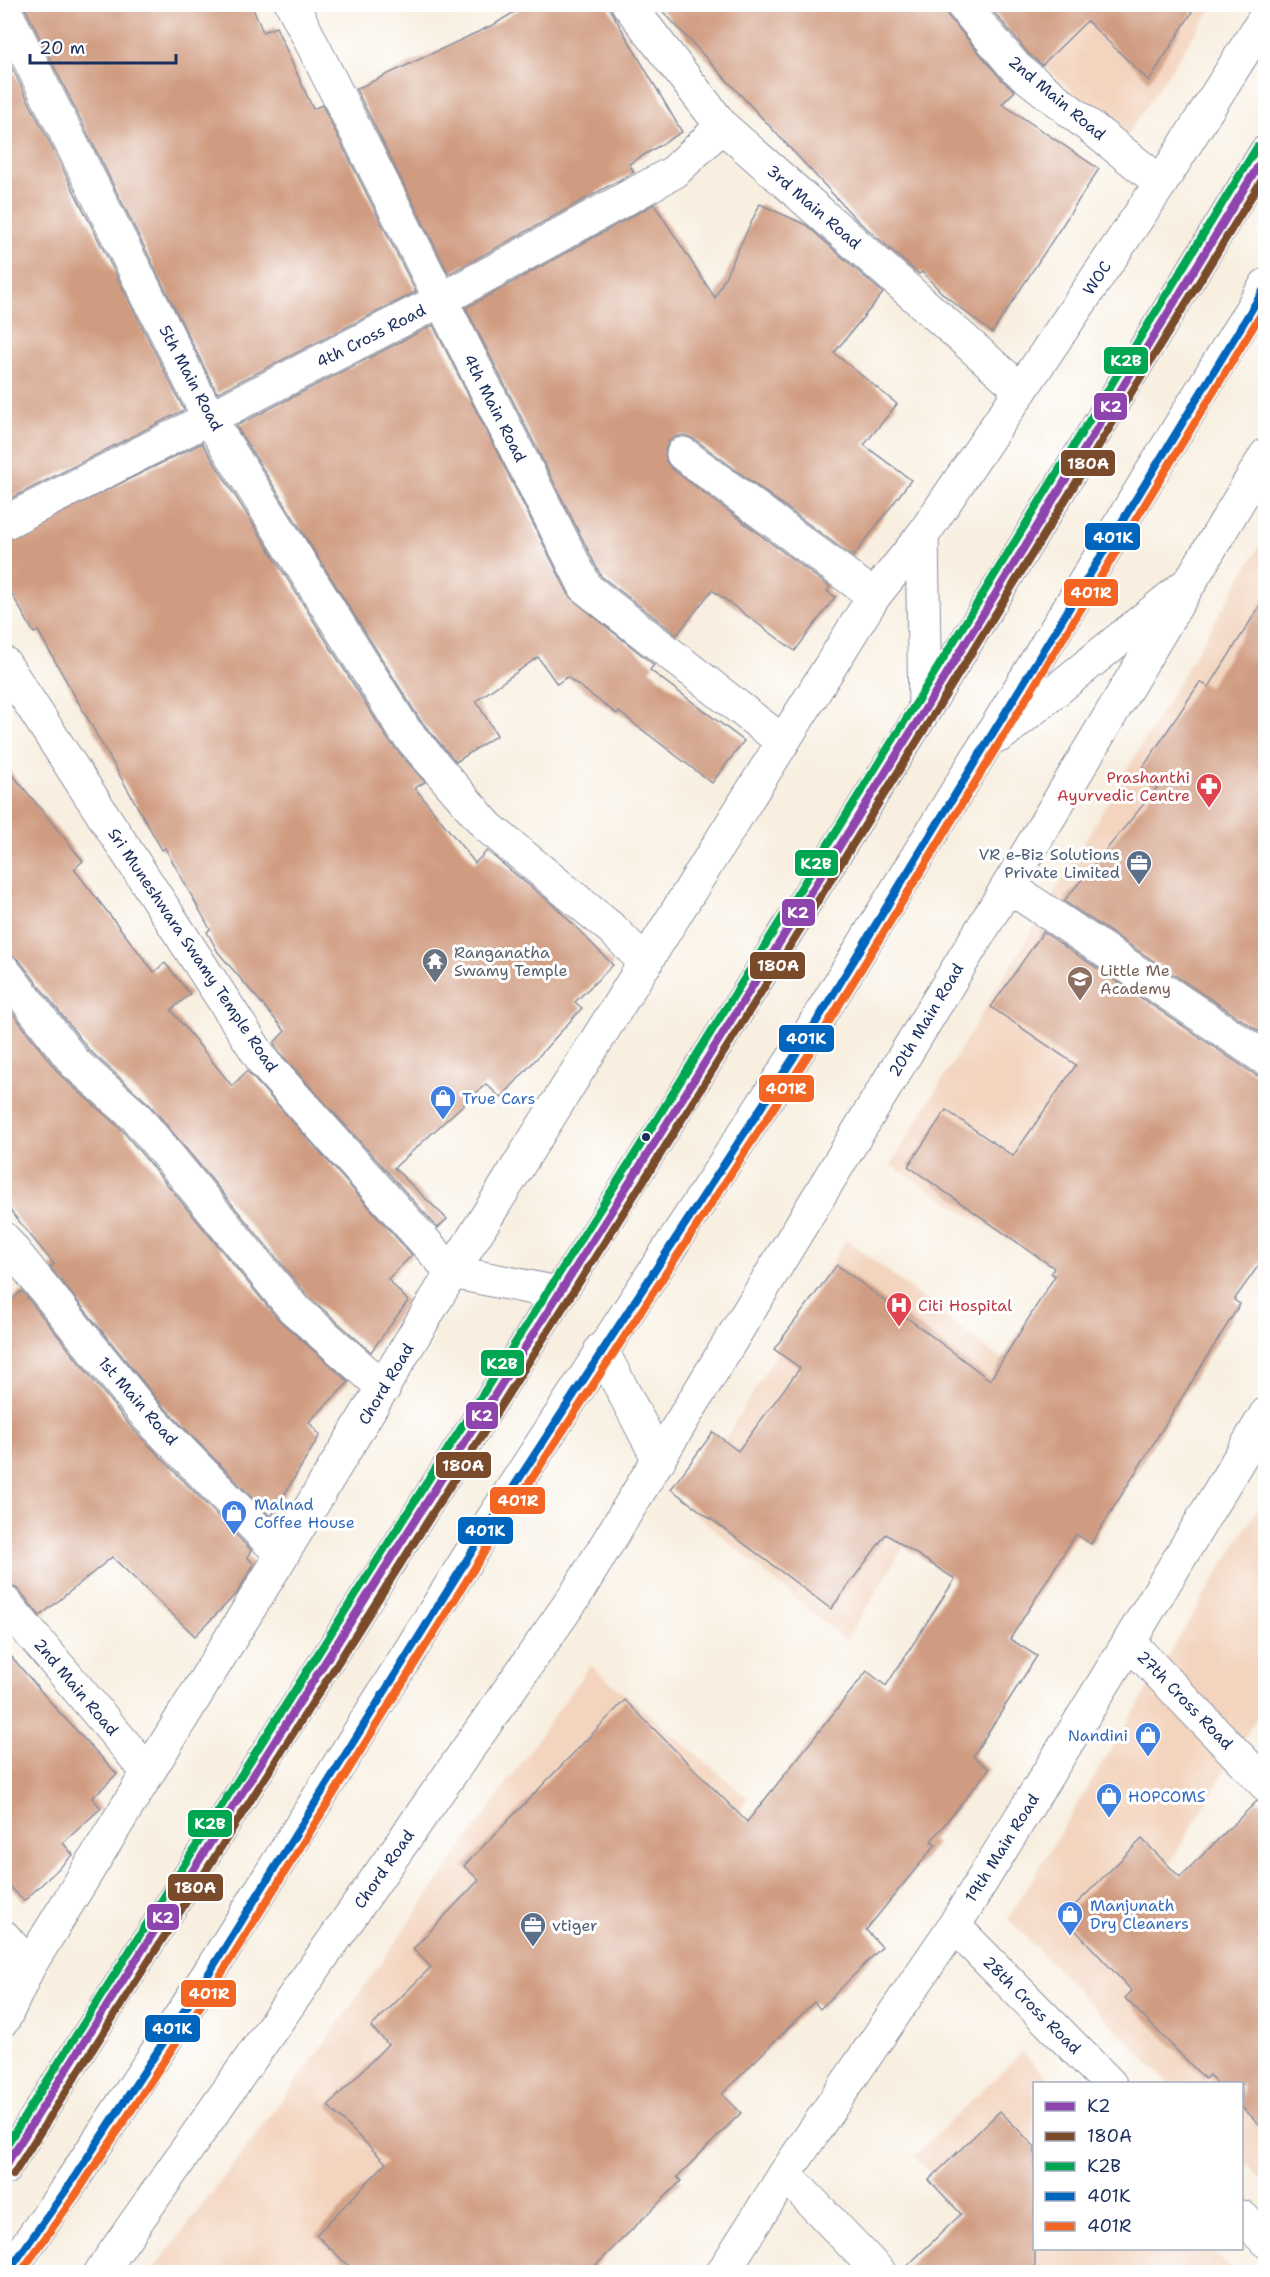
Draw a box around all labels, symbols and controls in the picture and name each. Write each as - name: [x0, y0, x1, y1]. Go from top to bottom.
- scale bar: [30, 27, 176, 65]
- text: 20 m: [39, 36, 85, 60]
- street label: 2nd Main Road: [1004, 51, 1110, 145]
- street label: 3rd Main Road: [763, 160, 865, 254]
- street label: WOC: [1078, 257, 1116, 299]
- street label: 4th Cross Road: [313, 299, 429, 373]
- street label: 5th Main Road: [154, 321, 228, 435]
- line badge: K2B: [1103, 346, 1149, 375]
- text: K2B: [1110, 350, 1142, 371]
- street label: 4th Main Road: [459, 351, 531, 465]
- line badge: K2: [1093, 392, 1128, 421]
- text: K2: [1100, 396, 1122, 417]
- line badge: 180A: [1060, 449, 1116, 477]
- text: 180A: [1067, 453, 1109, 474]
- line badge: 401K: [1084, 522, 1141, 551]
- text: 401K: [1093, 527, 1133, 548]
- line badge: 401R: [1063, 578, 1119, 607]
- text: 401R: [1071, 582, 1112, 603]
- place label: Prashanthi Ayurvedic Centre: [1057, 767, 1190, 806]
- pharmacy icon: Prashanthi Ayurvedic Centre: [1194, 771, 1224, 809]
- street label: Sri Muneshwara Swamy Temple Road: [103, 824, 283, 1076]
- place label: VR e-Biz Solutions Private Limited: [979, 844, 1120, 883]
- office icon: VR e-Biz Solutions Private Limited: [1124, 848, 1154, 886]
- line badge: K2B: [794, 849, 839, 877]
- text: K2B: [800, 853, 832, 874]
- line badge: K2: [781, 898, 816, 927]
- text: K2: [787, 902, 809, 923]
- place label: Ranganatha Swamy Temple: [454, 942, 567, 981]
- temple icon: Ranganatha Swamy Temple: [420, 946, 450, 984]
- line badge: 180A: [749, 951, 806, 980]
- text: 180A: [757, 955, 799, 976]
- street label: 20th Main Road: [884, 959, 968, 1081]
- place label: Little Me Academy: [1100, 960, 1171, 999]
- school or university icon: Little Me Academy: [1065, 964, 1095, 1002]
- line badge: 401K: [778, 1024, 835, 1053]
- text: 401K: [786, 1028, 826, 1049]
- line badge: 401R: [758, 1074, 815, 1103]
- text: 401R: [766, 1078, 807, 1099]
- shop icon: True Cars: [428, 1083, 458, 1121]
- place label: True Cars: [462, 1088, 535, 1109]
- unlabelled marker: [640, 1131, 652, 1143]
- hospital icon: Citi Hospital: [884, 1290, 914, 1328]
- place label: Citi Hospital: [918, 1295, 1012, 1316]
- street label: Chord Road: [353, 1339, 419, 1429]
- line badge: K2B: [480, 1349, 525, 1377]
- street label: 1st Main Road: [94, 1352, 182, 1450]
- text: K2B: [486, 1353, 518, 1374]
- line badge: K2: [465, 1401, 499, 1430]
- text: K2: [471, 1405, 493, 1426]
- line badge: 180A: [435, 1451, 492, 1479]
- text: 180A: [442, 1455, 484, 1476]
- line badge: 401R: [489, 1486, 546, 1515]
- text: 401R: [498, 1490, 539, 1511]
- place label: Malnad Coffee House: [254, 1494, 355, 1533]
- shop icon: Malnad Coffee House: [219, 1498, 249, 1536]
- line badge: 401K: [457, 1516, 514, 1545]
- text: 401K: [465, 1520, 505, 1541]
- street label: 2nd Main Road: [29, 1634, 123, 1740]
- street label: 27th Cross Road: [1132, 1646, 1238, 1754]
- shop icon: Nandini: [1133, 1720, 1163, 1758]
- place label: Nandini: [1068, 1725, 1128, 1746]
- shop icon: HOPCOMS: [1094, 1781, 1124, 1819]
- place label: HOPCOMS: [1128, 1786, 1206, 1807]
- street label: 19th Main Road: [960, 1790, 1044, 1906]
- line badge: K2B: [187, 1809, 233, 1838]
- text: K2B: [194, 1813, 226, 1834]
- street label: Chord Road: [349, 1825, 419, 1913]
- line badge: 180A: [167, 1873, 224, 1902]
- text: 180A: [174, 1877, 216, 1898]
- place label: Manjunath Dry Cleaners: [1090, 1895, 1189, 1934]
- shop icon: Manjunath Dry Cleaners: [1055, 1899, 1085, 1937]
- line badge: K2: [146, 1903, 180, 1931]
- text: K2: [152, 1907, 174, 1928]
- office icon: vtiger: [518, 1910, 548, 1948]
- place label: vtiger: [552, 1915, 598, 1936]
- street label: 28th Cross Road: [978, 1951, 1086, 2059]
- line badge: 401R: [180, 1979, 237, 2008]
- text: 401R: [189, 1983, 230, 2004]
- line badge: 401K: [144, 2014, 201, 2043]
- text: 401K: [152, 2018, 192, 2039]
- legend: [1033, 2082, 1243, 2250]
- text: K2: [1087, 2094, 1111, 2118]
- text: 180A: [1087, 2124, 1132, 2148]
- text: K2B: [1087, 2154, 1121, 2178]
- text: 401K: [1087, 2184, 1131, 2208]
- text: 401R: [1087, 2214, 1131, 2238]

